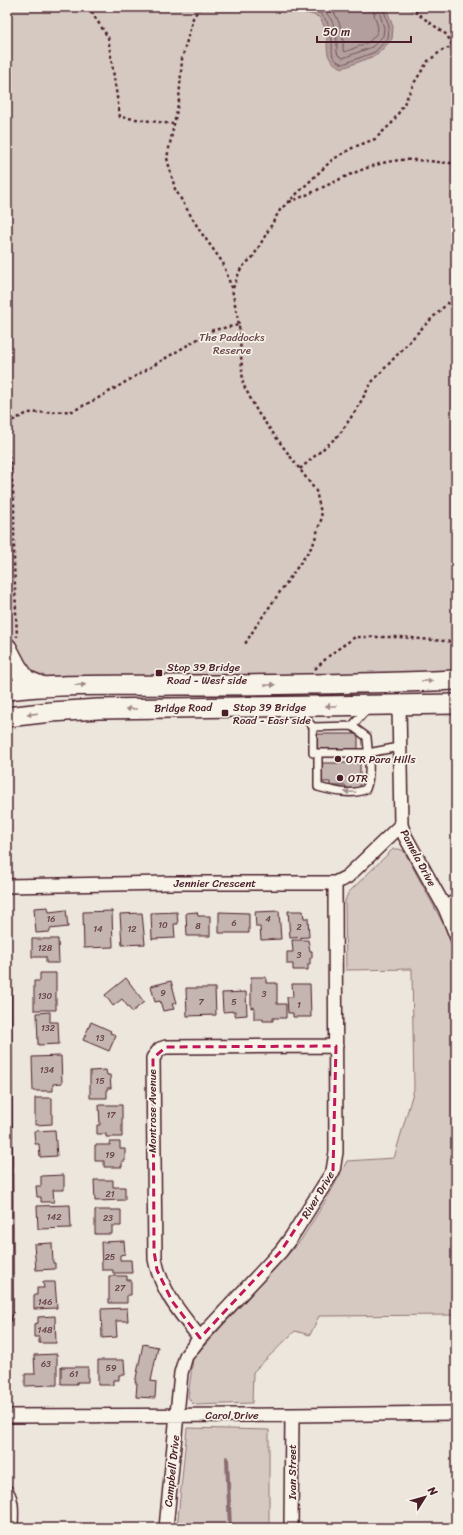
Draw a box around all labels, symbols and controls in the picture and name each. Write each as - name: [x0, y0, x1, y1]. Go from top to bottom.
- scale bar: [317, 18, 411, 44]
- text: 50 m: [323, 21, 350, 43]
- park label: The Paddocks Reserve: [199, 328, 265, 360]
- place label: Stop 39 Bridge Road - West side: [167, 658, 247, 690]
- marker: Stop 39 Bridge Road - West side: [154, 668, 164, 678]
- one-way arrow: [421, 678, 433, 685]
- one-way arrow: [74, 682, 86, 689]
- one-way arrow: [264, 682, 277, 688]
- street label: Bridge Road: [154, 698, 213, 718]
- place label: Stop 39 Bridge Road - East side: [233, 698, 311, 730]
- one-way arrow: [324, 703, 337, 709]
- one-way arrow: [124, 706, 137, 712]
- marker: Stop 39 Bridge Road - East side: [220, 708, 230, 718]
- one-way arrow: [26, 711, 38, 717]
- place label: OTR Para Hills: [346, 750, 417, 769]
- marker: OTR Para Hills: [333, 754, 343, 764]
- place label: OTR: [348, 769, 368, 788]
- marker: OTR: [335, 773, 345, 783]
- one-way arrow: [343, 789, 356, 795]
- street label: Pamela Drive: [395, 826, 441, 890]
- street label: Jennier Crescent: [173, 874, 256, 893]
- house number: 16: [47, 911, 55, 927]
- house number: 4: [265, 911, 271, 927]
- house number: 6: [231, 915, 237, 931]
- house number: 10: [158, 917, 168, 933]
- house number: 8: [195, 918, 201, 934]
- house number: 2: [296, 919, 302, 935]
- house number: 14: [93, 921, 103, 937]
- house number: 12: [127, 921, 137, 937]
- house number: 128: [38, 940, 53, 956]
- house number: 3: [297, 947, 302, 963]
- house number: 9: [160, 985, 166, 1001]
- house number: 3: [262, 986, 267, 1002]
- house number: 130: [38, 988, 53, 1004]
- house number: 7: [198, 994, 204, 1010]
- house number: 5: [231, 994, 237, 1010]
- house number: 1: [297, 997, 301, 1013]
- house number: 132: [41, 1020, 55, 1036]
- house number: 13: [96, 1030, 104, 1046]
- house number: 134: [40, 1062, 55, 1078]
- street label: Montrose Avenue: [143, 1068, 162, 1153]
- house number: 15: [95, 1073, 105, 1089]
- house number: 17: [106, 1107, 116, 1123]
- house number: 19: [105, 1147, 115, 1163]
- street label: River Drive: [296, 1167, 340, 1223]
- house number: 21: [105, 1186, 115, 1202]
- house number: 142: [47, 1209, 61, 1225]
- house number: 23: [103, 1210, 113, 1226]
- house number: 25: [105, 1249, 116, 1265]
- house number: 27: [115, 1280, 126, 1296]
- house number: 146: [38, 1294, 52, 1310]
- house number: 148: [38, 1322, 53, 1338]
- house number: 63: [41, 1356, 51, 1372]
- house number: 59: [105, 1360, 117, 1376]
- house number: 61: [70, 1366, 79, 1382]
- street label: Carol Drive: [205, 1406, 259, 1425]
- street label: Campbell Drive: [159, 1434, 185, 1508]
- street label: Ivan Street: [283, 1444, 302, 1501]
- north arrow: [405, 1477, 445, 1517]
- text: N: [422, 1482, 443, 1500]

